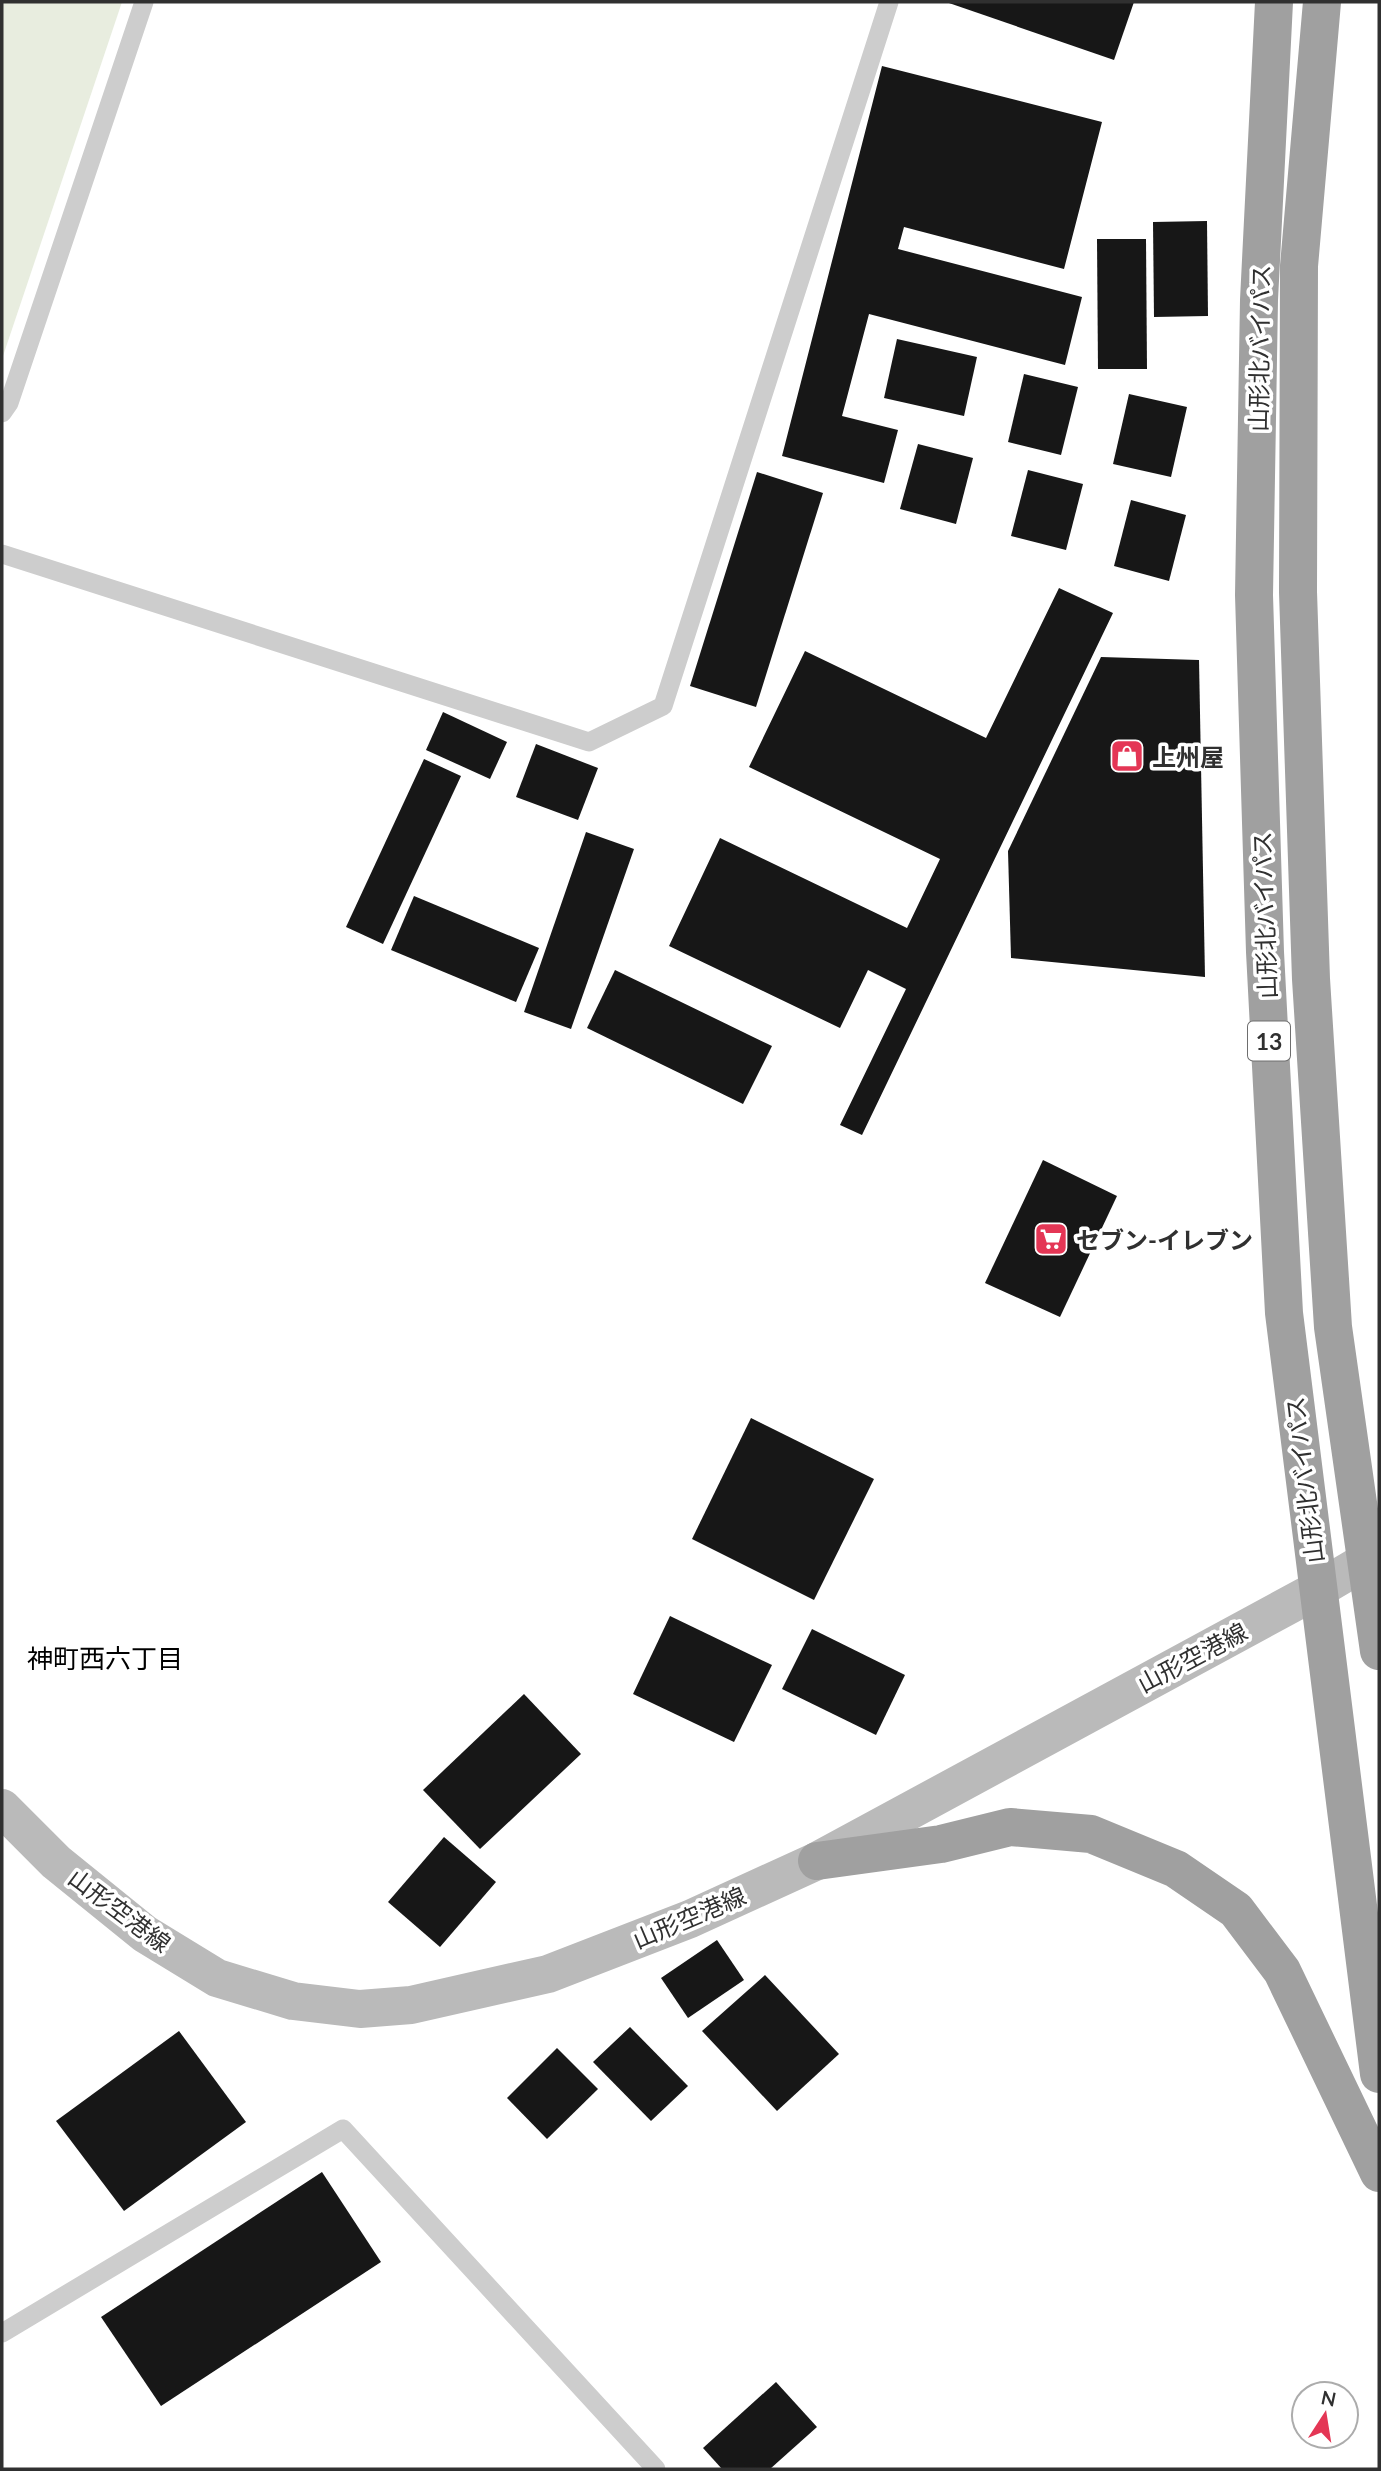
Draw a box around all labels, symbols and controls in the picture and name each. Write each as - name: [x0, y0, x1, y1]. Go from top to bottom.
- street label: 山形北バイパス: [1243, 264, 1275, 432]
- shop icon: 上州屋: [1108, 737, 1146, 775]
- place label: 上州屋: [1152, 742, 1224, 771]
- street label: 山形北バイパス: [1247, 831, 1281, 999]
- road number: 13: [1248, 1022, 1290, 1060]
- supermarket icon: セブン-イレブン: [1032, 1220, 1070, 1258]
- place label: セブン-イレブン: [1076, 1225, 1253, 1254]
- street label: 山形北バイパス: [1279, 1395, 1329, 1565]
- street label: 山形空港線: [1132, 1616, 1252, 1698]
- district label: 神町西六丁目: [27, 1642, 183, 1674]
- street label: 山形空港線: [63, 1862, 177, 1958]
- street label: 山形空港線: [628, 1880, 750, 1954]
- north arrow: [1290, 2380, 1360, 2450]
- text: N: [1319, 2385, 1338, 2411]

